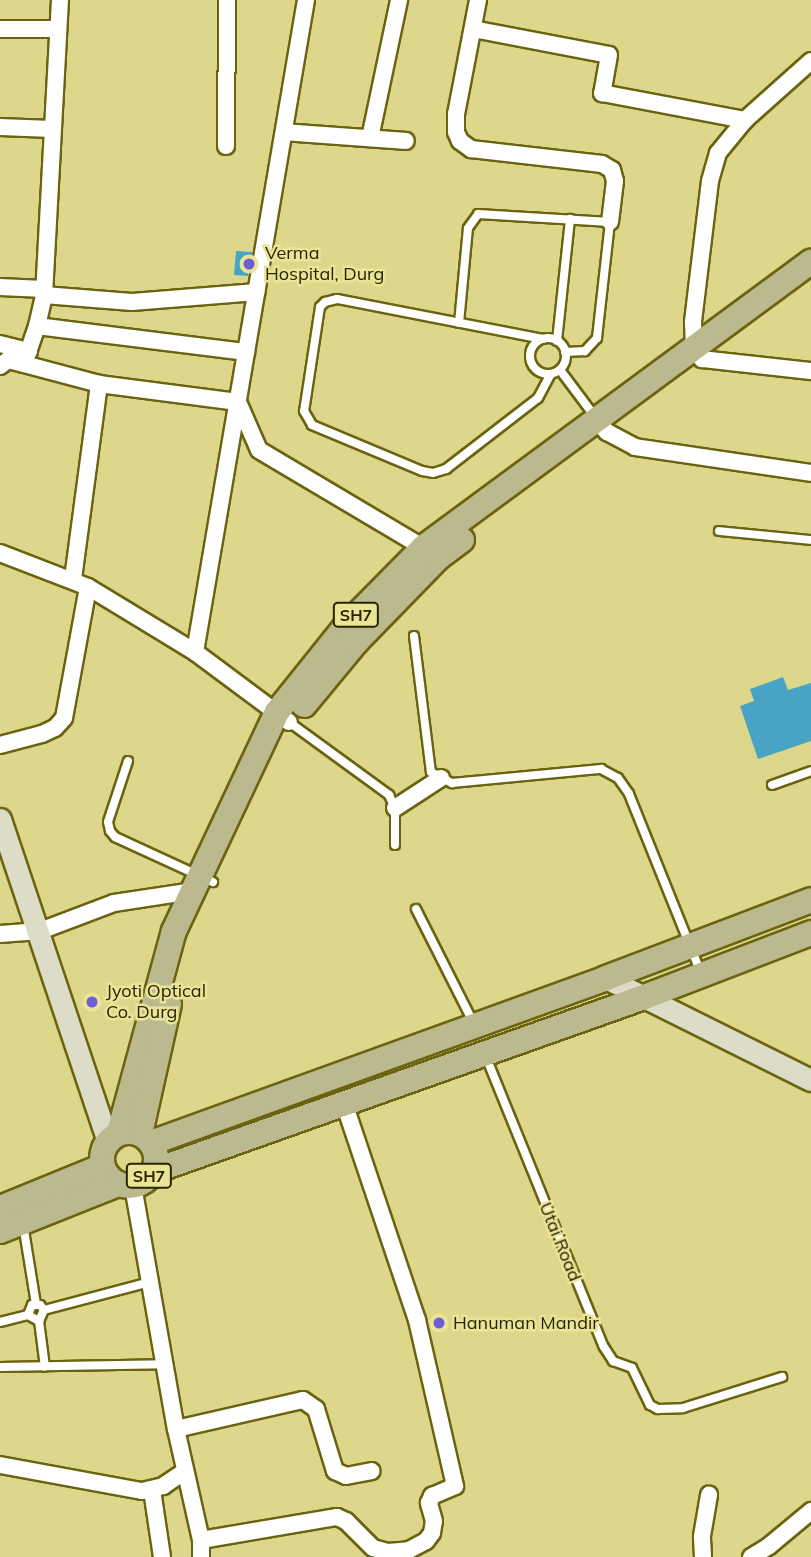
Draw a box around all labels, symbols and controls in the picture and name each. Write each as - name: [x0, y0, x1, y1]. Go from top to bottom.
- place label: Verma Hospital, Durg: [265, 243, 384, 286]
- marker: Verma Hospital, Durg: [239, 254, 259, 274]
- road number: SH7: [332, 602, 380, 628]
- place label: Jyoti Optical Co. Durg: [106, 981, 206, 1024]
- marker: Jyoti Optical Co. Durg: [84, 994, 100, 1010]
- road number: SH7: [124, 1164, 174, 1188]
- street label: Utai Road: [534, 1199, 586, 1285]
- place label: Hanuman Mandir: [453, 1312, 599, 1334]
- marker: Hanuman Mandir: [431, 1315, 447, 1331]

